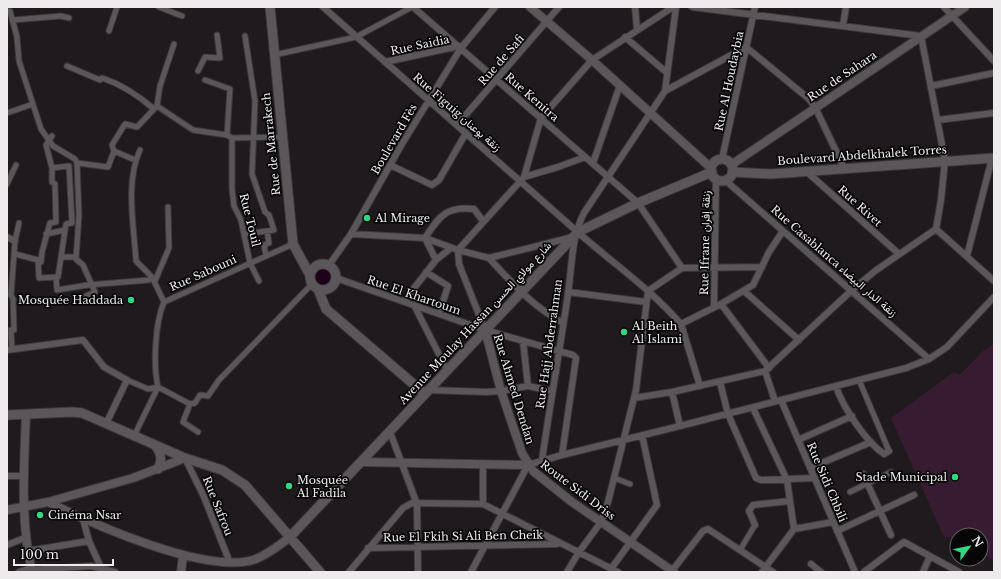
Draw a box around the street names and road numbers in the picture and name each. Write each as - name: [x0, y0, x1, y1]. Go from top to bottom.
- street label: Rue Al Houdaybia: [712, 29, 747, 132]
- street label: Rue Saidia: [389, 32, 452, 58]
- street label: Rue de Safi: [475, 32, 527, 88]
- street label: Rue de Sahara: [805, 47, 880, 104]
- street label: Rue Figuig زنقة بوعنان: [410, 70, 504, 154]
- street label: Rue Kenitra: [502, 70, 563, 125]
- street label: Rue de Marrakech: [259, 92, 283, 196]
- street label: Boulevard Fès: [368, 101, 420, 177]
- street label: Boulevard Abdelkhalek Torres: [777, 142, 947, 168]
- street label: Rue Rivet: [835, 182, 886, 230]
- street label: Rue Ifrane زنقة إفران: [697, 190, 713, 295]
- street label: Rue Touil: [237, 192, 264, 249]
- street label: Rue Casablanca زنقة الدار البيضاء: [768, 202, 900, 320]
- street label: Avenue Moulay Hassan شارع مولاي الحسن: [395, 239, 557, 410]
- street label: Rue Sabouni: [167, 252, 239, 294]
- street label: Rue El Khartoum: [365, 272, 463, 318]
- street label: Rue Hajj Abderrahman: [533, 278, 565, 410]
- street label: Rue Ahmed Dendan: [491, 332, 538, 446]
- street label: Rue Sidi Chbili: [804, 440, 850, 524]
- street label: Route Sidi Driss: [538, 457, 618, 523]
- street label: Rue Safrou: [200, 474, 237, 538]
- street label: Rue El Fkih Si Ali Ben Cheik: [383, 528, 543, 544]

